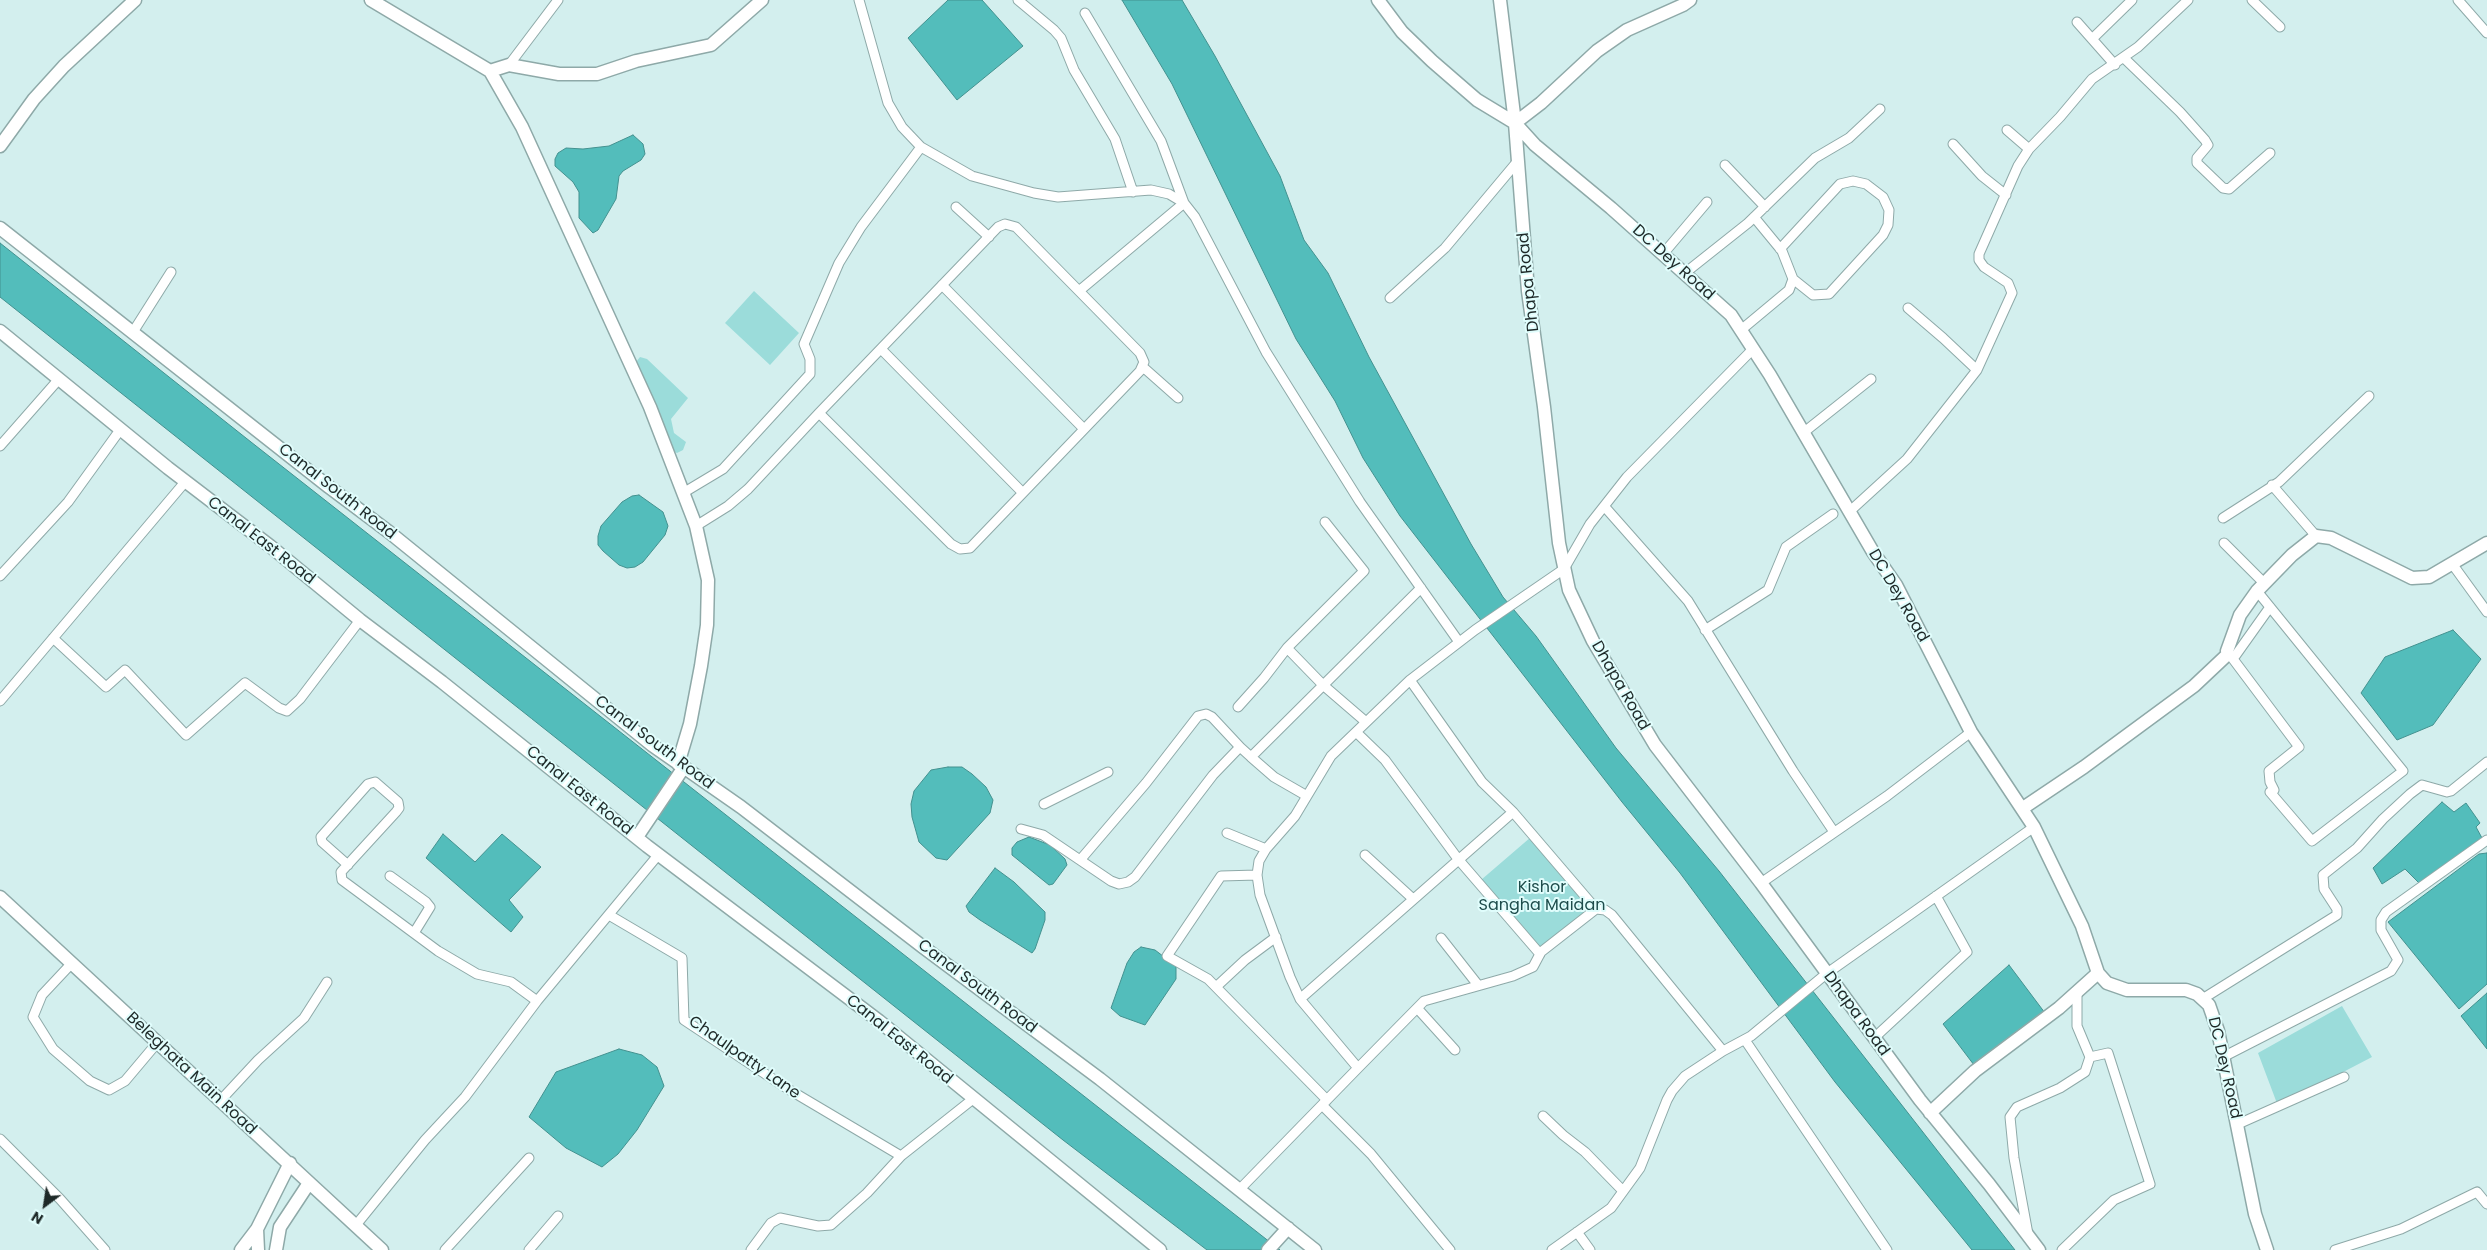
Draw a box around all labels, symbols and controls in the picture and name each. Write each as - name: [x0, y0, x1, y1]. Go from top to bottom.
- street label: DC Dey Road: [1628, 221, 1718, 305]
- street label: Dhapa Road: [1514, 231, 1544, 333]
- street label: Canal South Road: [274, 440, 400, 544]
- street label: Canal East Road: [203, 493, 319, 589]
- street label: DC Dey Road: [1864, 546, 1932, 646]
- street label: Dhapa Road: [1587, 638, 1653, 734]
- street label: Canal South Road: [591, 692, 717, 794]
- street label: Canal East Road: [522, 742, 636, 840]
- park label: Kishor Sangha Maidan: [1479, 878, 1605, 916]
- street label: Canal South Road: [914, 936, 1040, 1038]
- street label: Dhapa Road: [1819, 968, 1893, 1060]
- street label: Canal East Road: [842, 991, 956, 1089]
- street label: Beleghata Main Road: [122, 1009, 260, 1139]
- street label: Chaulpatty Lane: [684, 1012, 804, 1104]
- street label: DC Dey Road: [2203, 1015, 2245, 1121]
- north arrow: [20, 1180, 70, 1230]
- text: N: [28, 1207, 47, 1229]

